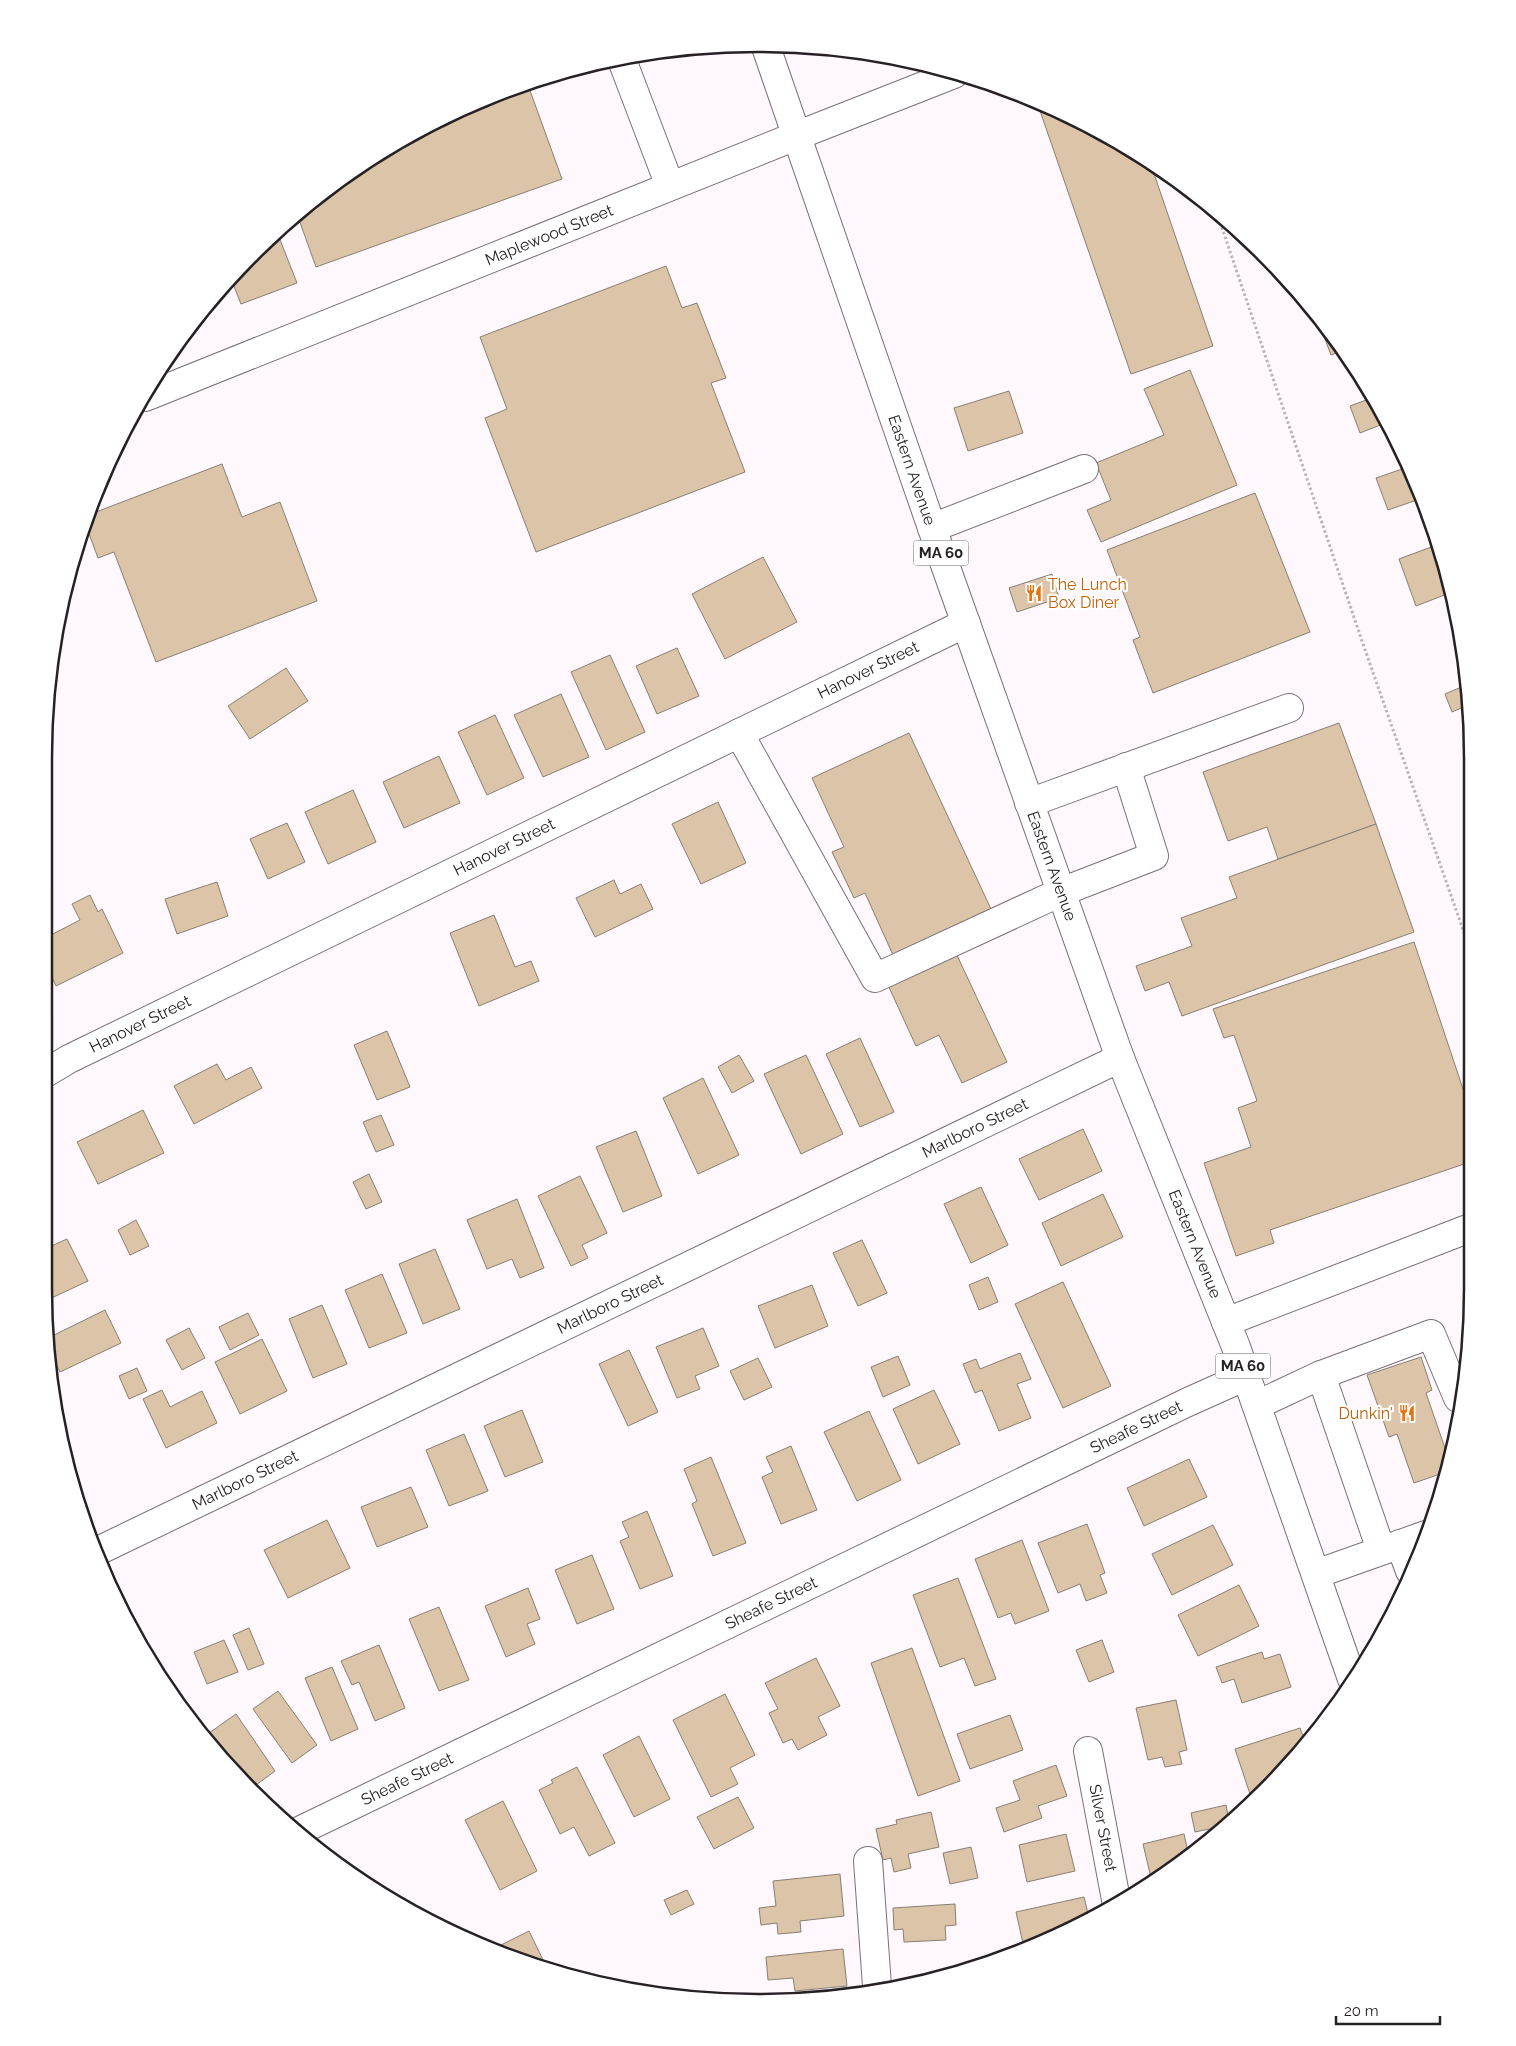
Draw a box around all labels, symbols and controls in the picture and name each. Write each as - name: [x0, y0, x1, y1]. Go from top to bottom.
- street label: Maplewood Street: [482, 200, 616, 269]
- street label: Eastern Avenue: [884, 412, 940, 528]
- road number: MA 60: [914, 540, 968, 566]
- place label: The Lunch Box Diner: [1048, 575, 1127, 612]
- restaurant icon: The Lunch Box Diner: [1024, 583, 1044, 603]
- street label: Hanover Street: [814, 637, 922, 703]
- street label: Eastern Avenue: [1023, 809, 1081, 923]
- street label: Hanover Street: [450, 814, 558, 880]
- street label: Hanover Street: [86, 991, 194, 1057]
- street label: Marlboro Street: [919, 1094, 1032, 1162]
- street label: Eastern Avenue: [1165, 1187, 1225, 1301]
- street label: Marlboro Street: [554, 1270, 667, 1338]
- road number: MA 60: [1216, 1354, 1270, 1378]
- street label: Sheafe Street: [1087, 1396, 1186, 1457]
- restaurant icon: Dunkin': [1397, 1403, 1417, 1423]
- place label: Dunkin': [1338, 1404, 1393, 1423]
- street label: Marlboro Street: [189, 1446, 302, 1514]
- street label: Sheafe Street: [722, 1572, 821, 1633]
- street label: Sheafe Street: [358, 1748, 457, 1809]
- street label: Silver Street: [1085, 1783, 1121, 1874]
- scale bar: [1336, 1994, 1440, 2026]
- text: 20 m: [1344, 2002, 1379, 2020]

